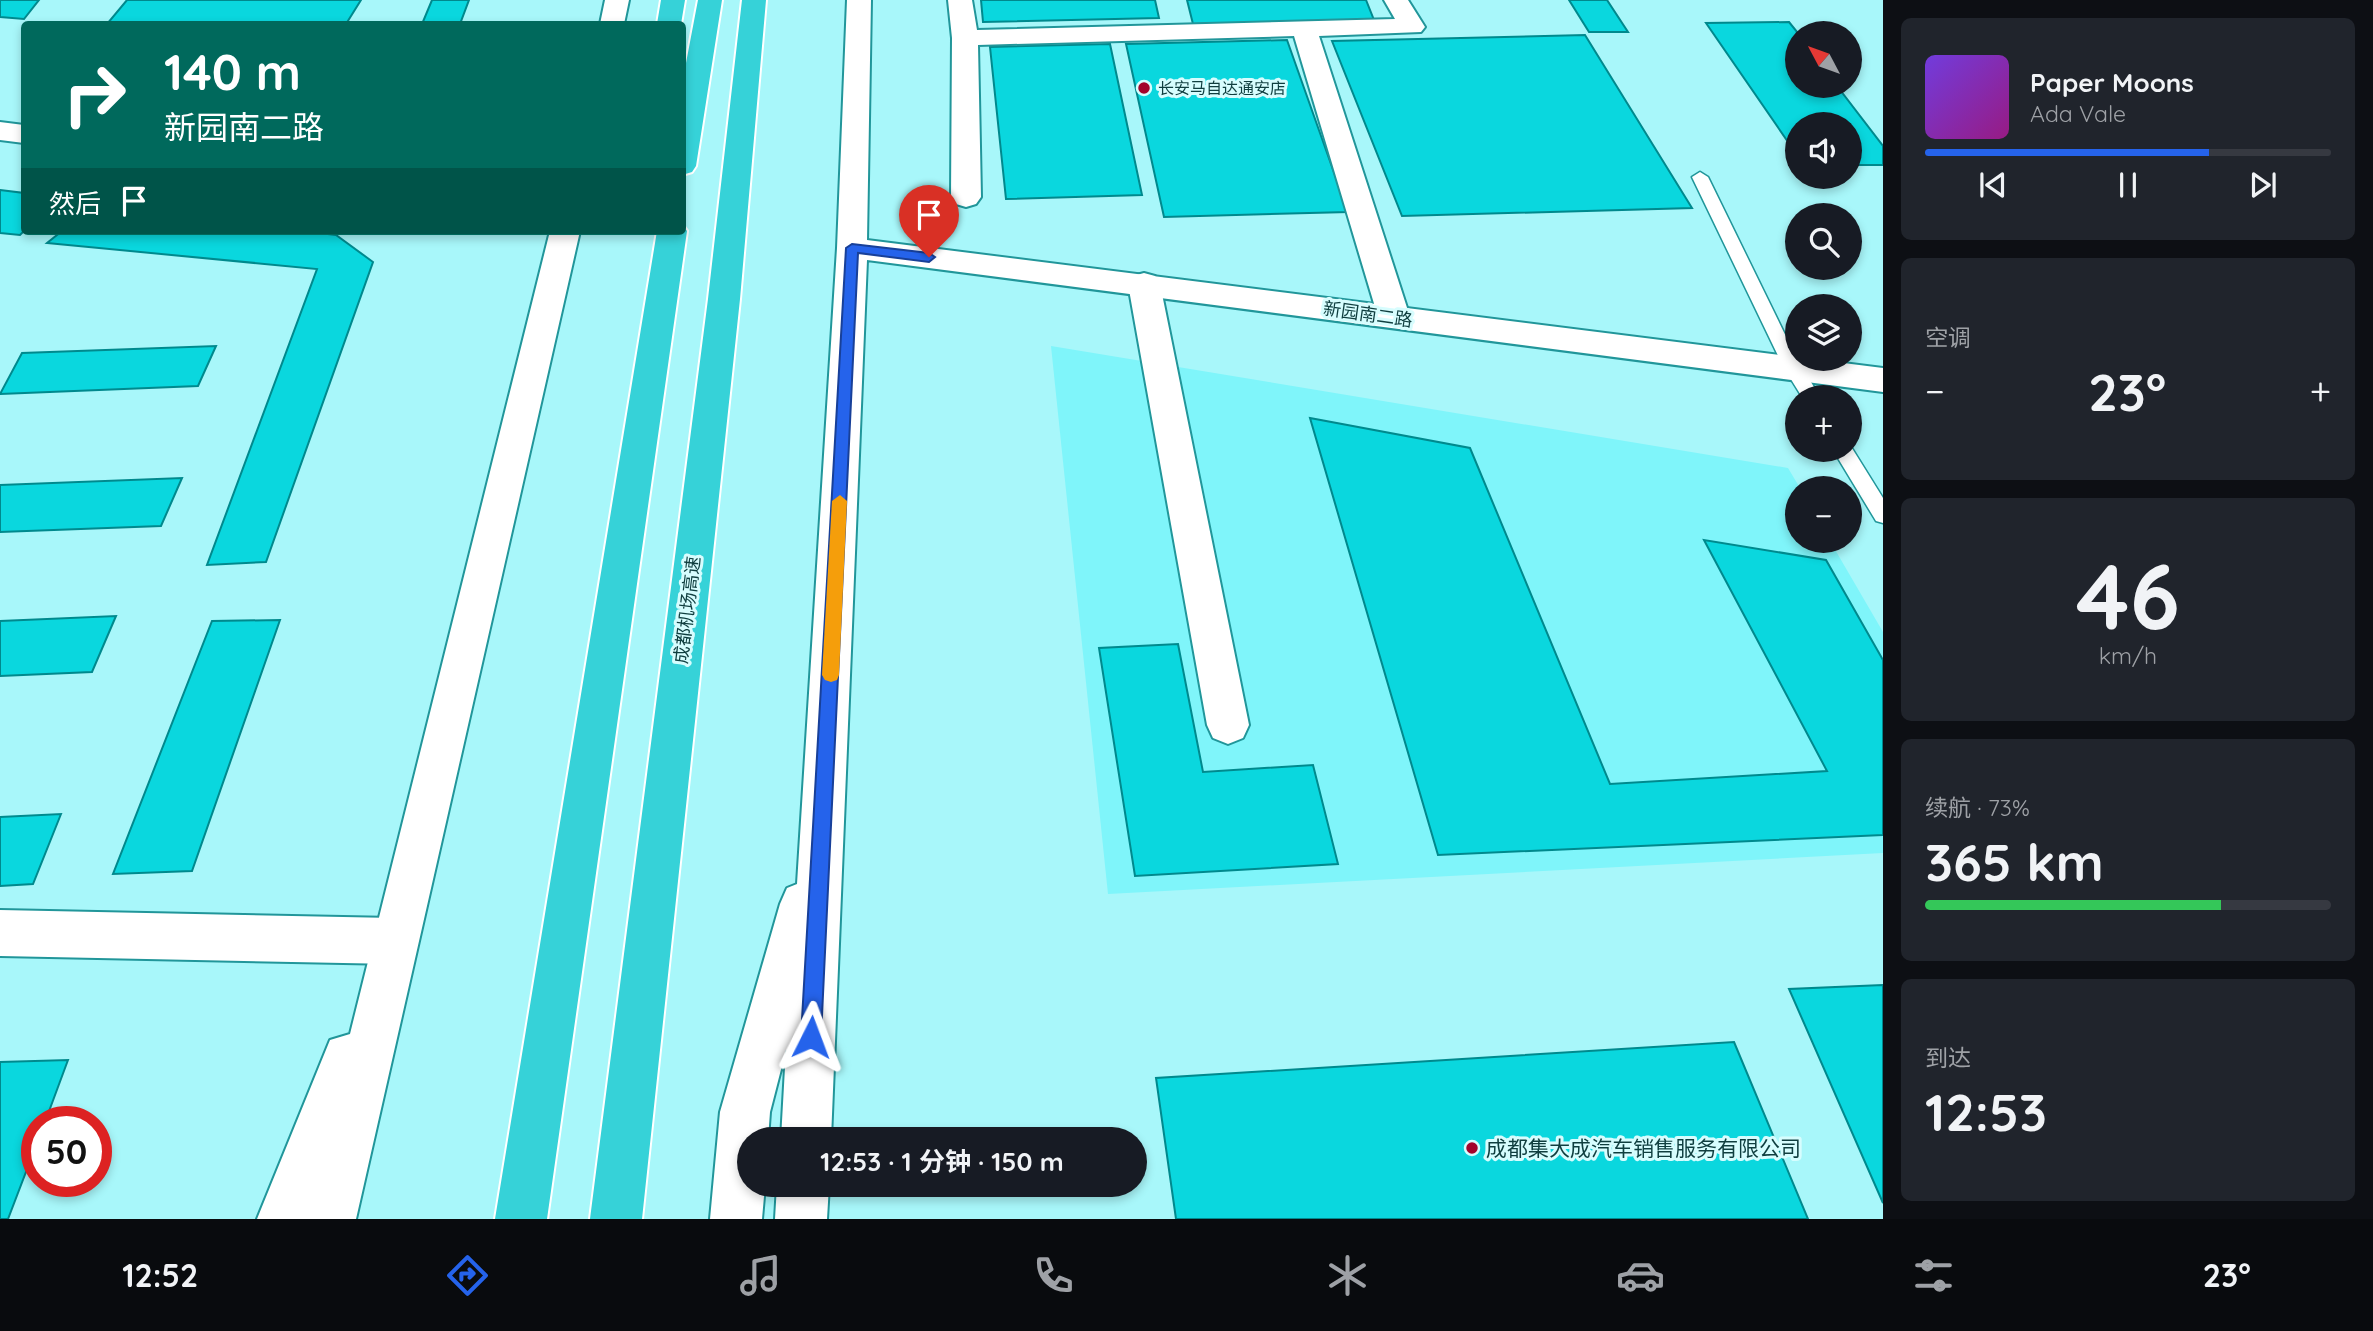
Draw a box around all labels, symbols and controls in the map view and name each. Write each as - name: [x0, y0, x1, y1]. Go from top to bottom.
- north arrow: [1785, 21, 1862, 98]
- map controls: [1785, 21, 1862, 553]
- text: 140 m: [164, 41, 301, 102]
- icon: right: [49, 49, 140, 140]
- text: Paper Moons: [2030, 66, 2194, 99]
- place label: 长安马自达通安店: [1158, 78, 1286, 98]
- marker: 长安马自达通安店: [1136, 80, 1152, 96]
- text: Ada Vale: [2030, 99, 2126, 128]
- text: 新园南二路: [164, 107, 324, 147]
- button: sound: [1785, 112, 1862, 189]
- icon: previous: [1974, 166, 2012, 204]
- icon: pause: [2109, 166, 2147, 204]
- icon: next: [2244, 166, 2282, 204]
- icon: arrive: [115, 182, 153, 220]
- pin: [899, 185, 959, 257]
- text: 然后: [49, 187, 101, 220]
- icon: arrive: [910, 196, 948, 234]
- button: search: [1785, 203, 1862, 280]
- button: layers: [1785, 294, 1862, 371]
- street label: 新园南二路: [1322, 296, 1414, 332]
- text: 空调: [1925, 323, 1971, 352]
- text: 23°: [2088, 359, 2166, 424]
- text: −: [1925, 367, 1945, 415]
- text: +: [2310, 367, 2331, 415]
- button: +: [1785, 385, 1862, 462]
- button: −: [1785, 476, 1862, 553]
- text: 46: [2076, 538, 2180, 652]
- street label: 成都机场高速: [669, 555, 705, 665]
- text: km/h: [2099, 641, 2157, 670]
- text: 续航 · 73%: [1925, 793, 2030, 822]
- text: 365 km: [1925, 829, 2104, 894]
- position arrow: [774, 1000, 848, 1074]
- text: 到达: [1925, 1043, 1971, 1072]
- text: 12:53: [1925, 1079, 2047, 1144]
- speed limit sign: 50: [21, 1106, 112, 1197]
- place label: 成都集大成汽车销售服务有限公司: [1486, 1135, 1801, 1161]
- marker: 成都集大成汽车销售服务有限公司: [1464, 1140, 1480, 1156]
- text: 12:53 · 1 分钟 · 150 m: [820, 1145, 1064, 1178]
- icon: directions: [443, 1251, 492, 1300]
- icon: music: [736, 1251, 785, 1300]
- icon: phone: [1029, 1251, 1078, 1300]
- icon: climate: [1323, 1251, 1372, 1300]
- icon: car: [1616, 1251, 1665, 1300]
- icon: filters: [1909, 1251, 1958, 1300]
- text: 12:52: [122, 1255, 198, 1295]
- text: 23°: [2203, 1255, 2251, 1295]

